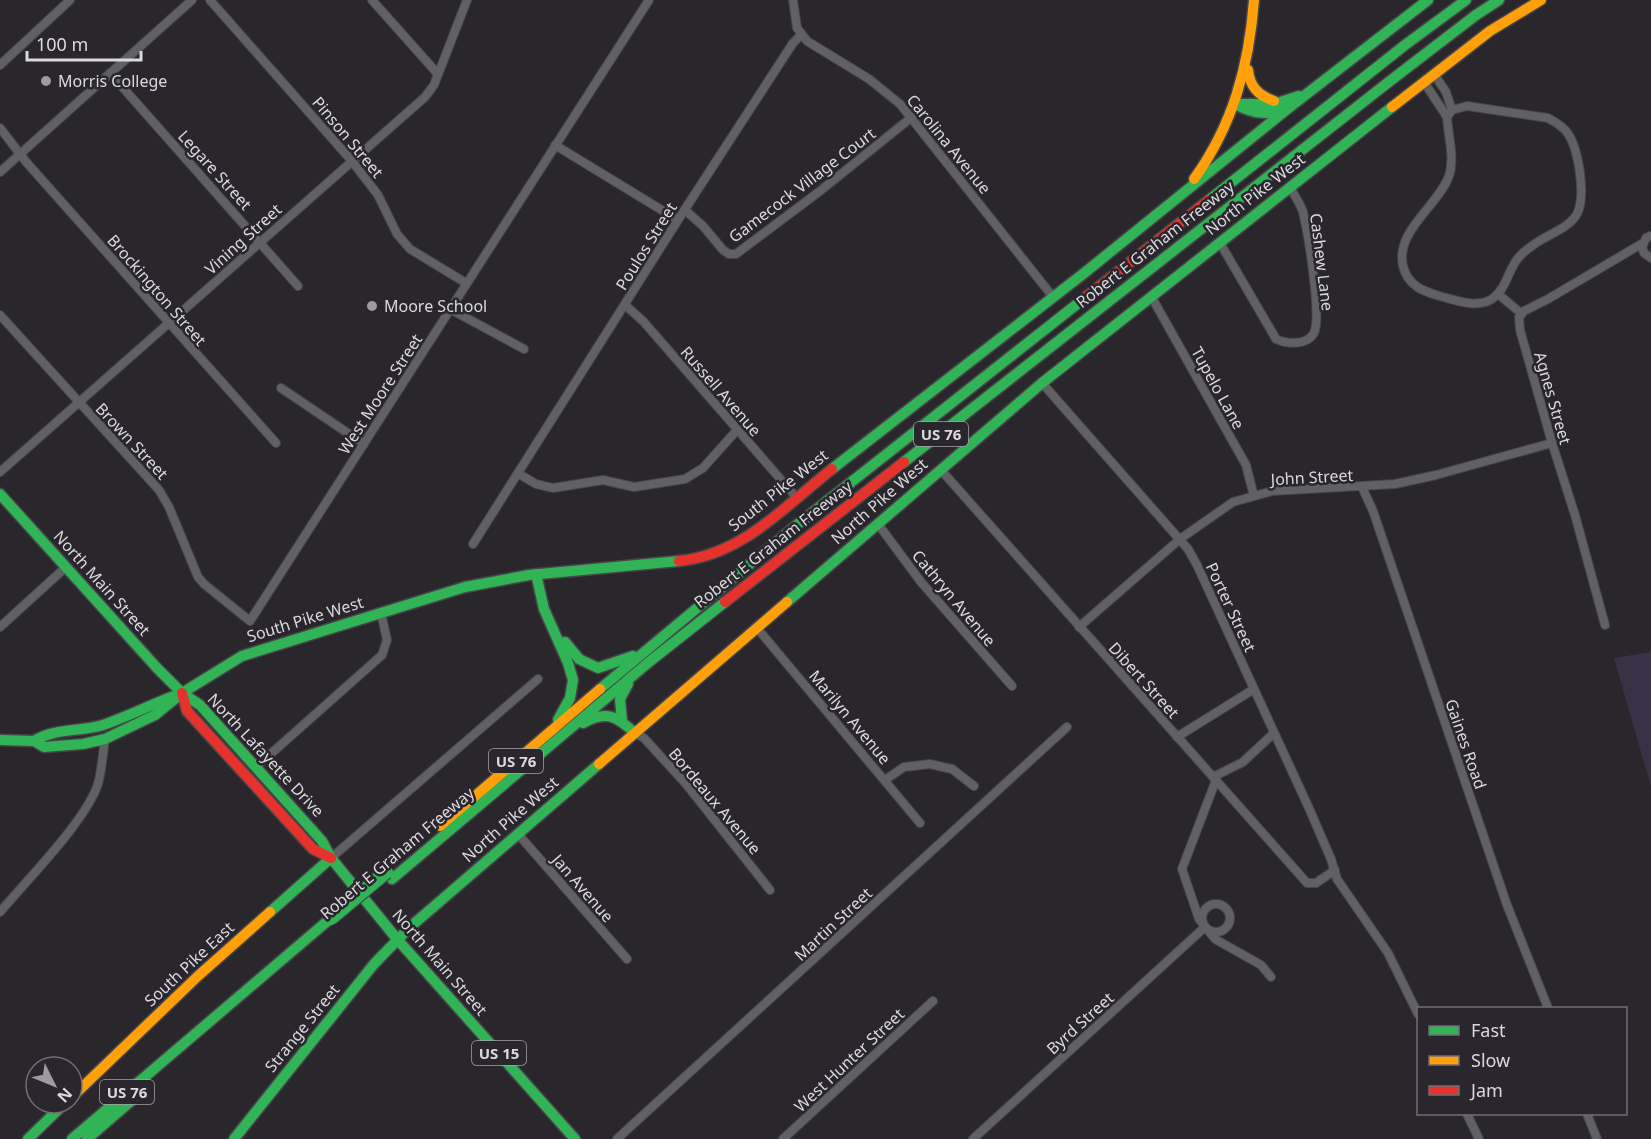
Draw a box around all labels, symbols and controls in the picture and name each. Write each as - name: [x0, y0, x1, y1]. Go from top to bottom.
- scale bar: [27, 24, 141, 62]
- text: 100 m: [36, 32, 88, 56]
- place label: Morris College: [58, 70, 167, 92]
- marker: Morris College: [39, 74, 53, 88]
- street label: Carolina Avenue: [902, 89, 996, 199]
- street label: Pinson Street: [308, 92, 389, 182]
- street label: Gamecock Village Court: [724, 122, 880, 247]
- street label: Legare Street: [173, 125, 257, 215]
- street label: North Pike West: [1201, 148, 1310, 240]
- street label: Robert E Graham Freeway: [1071, 175, 1239, 313]
- street label: Vining Street: [200, 198, 286, 279]
- street label: Poulos Street: [610, 198, 682, 294]
- street label: Cashew Lane: [1305, 212, 1339, 312]
- street label: Brockington Street: [103, 230, 212, 350]
- place label: Moore School: [384, 295, 487, 317]
- marker: Moore School: [365, 299, 379, 313]
- street label: West Moore Street: [333, 329, 427, 458]
- street label: Russell Avenue: [676, 341, 766, 441]
- street label: Tupelo Lane: [1186, 343, 1250, 433]
- street label: Agnes Street: [1529, 349, 1577, 447]
- street label: Brown Street: [91, 398, 173, 484]
- road number: US 76: [914, 422, 968, 446]
- street label: South Pike West: [724, 444, 833, 536]
- street label: North Pike West: [826, 453, 932, 549]
- street label: John Street: [1268, 464, 1354, 490]
- street label: Robert E Graham Freeway: [689, 475, 857, 613]
- street label: North Main Street: [49, 526, 155, 641]
- street label: Cathryn Avenue: [907, 545, 1001, 651]
- street label: Porter Street: [1201, 559, 1261, 655]
- street label: South Pike West: [244, 591, 366, 647]
- street label: Dibert Street: [1104, 637, 1184, 723]
- street label: Marilyn Avenue: [804, 665, 896, 769]
- street label: North Lafayette Drive: [203, 688, 329, 822]
- street label: Gaines Road: [1440, 696, 1492, 792]
- street label: Bordeaux Avenue: [664, 743, 766, 859]
- road number: US 76: [489, 749, 543, 773]
- street label: North Pike West: [457, 771, 563, 867]
- street label: Robert E Graham Freeway: [315, 781, 479, 924]
- street label: Jan Avenue: [546, 848, 619, 927]
- street label: Martin Street: [789, 882, 877, 966]
- street label: North Main Street: [388, 904, 493, 1020]
- street label: South Pike East: [139, 917, 239, 1011]
- street label: Strange Street: [260, 979, 344, 1077]
- street label: Byrd Street: [1042, 987, 1119, 1059]
- street label: West Hunter Street: [789, 1003, 909, 1117]
- legend: [1417, 1007, 1627, 1115]
- text: Fast: [1471, 1018, 1506, 1042]
- road number: US 15: [472, 1041, 526, 1065]
- text: Slow: [1471, 1048, 1510, 1072]
- north arrow: [24, 1055, 84, 1115]
- text: Jam: [1469, 1078, 1503, 1102]
- road number: US 76: [100, 1080, 154, 1104]
- text: N: [52, 1083, 77, 1107]

